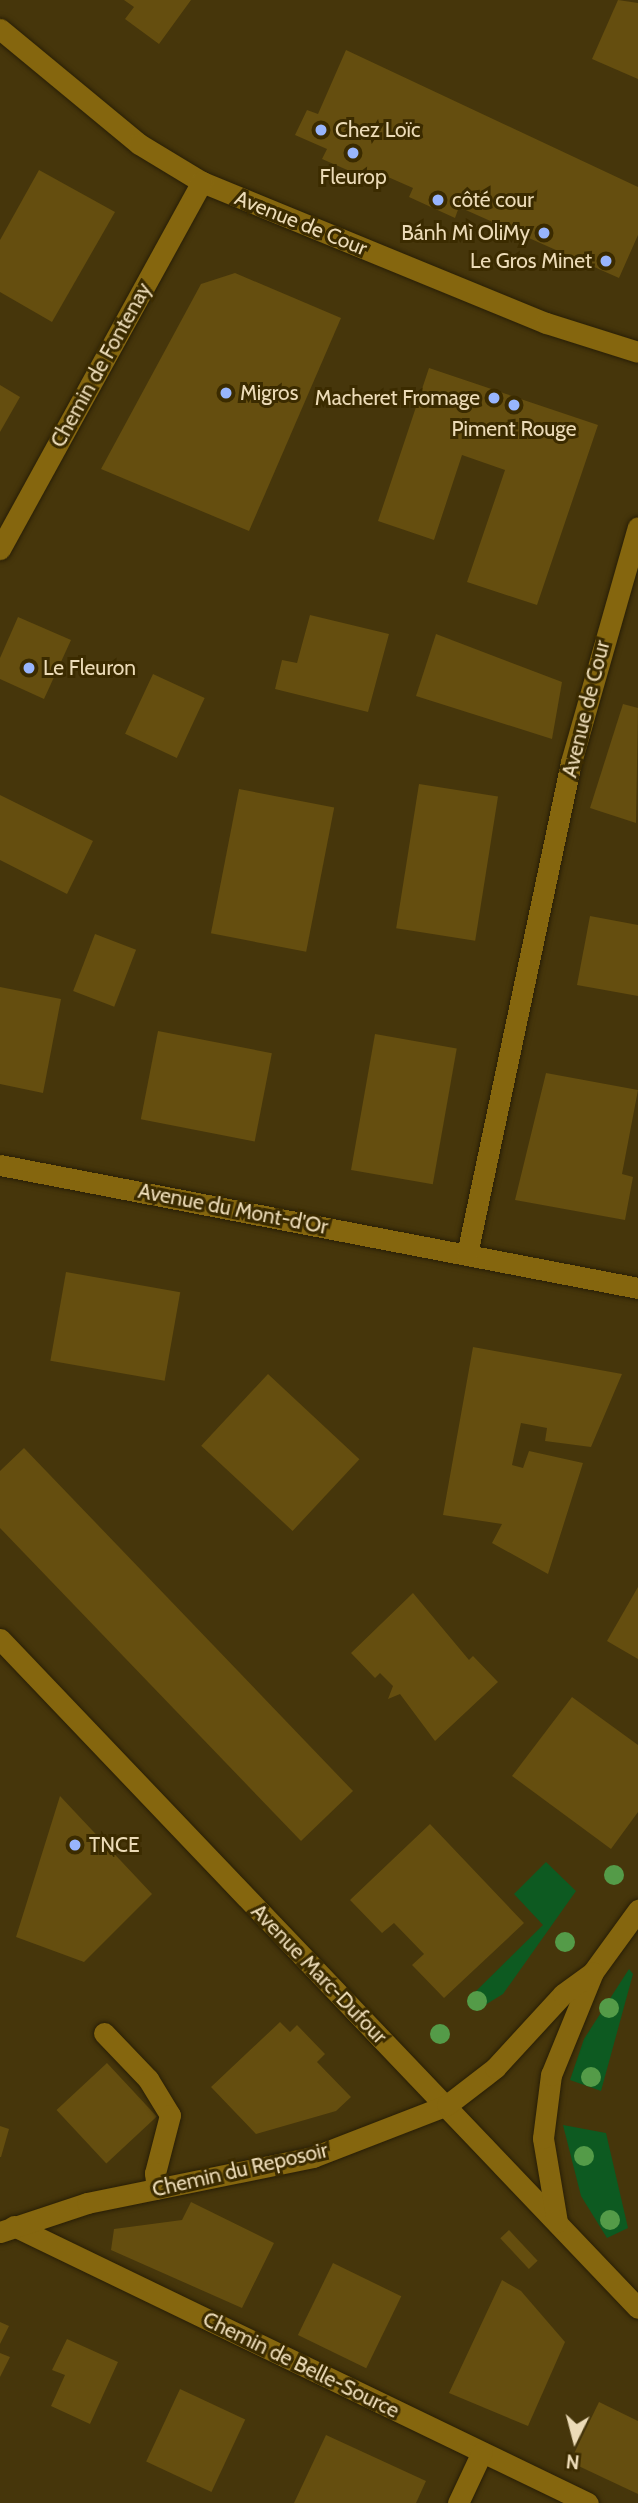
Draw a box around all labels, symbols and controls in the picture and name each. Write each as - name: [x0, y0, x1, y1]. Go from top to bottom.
- place label: Chez Loïc: [335, 117, 421, 143]
- marker: Chez Loïc: [313, 122, 329, 138]
- marker: Fleurop: [345, 145, 361, 161]
- place label: Fleurop: [319, 164, 387, 190]
- street label: Avenue de Cour: [231, 185, 371, 261]
- place label: côté cour: [452, 187, 534, 213]
- marker: côté cour: [430, 192, 446, 208]
- place label: Bánh Mì OliMy: [401, 220, 530, 246]
- marker: Bánh Mì OliMy: [536, 225, 552, 241]
- place label: Le Gros Minet: [470, 248, 592, 274]
- marker: Le Gros Minet: [598, 253, 614, 269]
- street label: Chemin de Fontenay: [45, 278, 157, 452]
- place label: Migros: [240, 380, 298, 406]
- marker: Migros: [218, 385, 234, 401]
- place label: Macheret Fromage: [315, 385, 480, 411]
- marker: Macheret Fromage: [486, 390, 502, 406]
- marker: Piment Rouge: [506, 397, 522, 413]
- place label: Piment Rouge: [452, 416, 576, 442]
- street label: Avenue de Cour: [557, 638, 615, 780]
- place label: Le Fleuron: [43, 655, 136, 681]
- marker: Le Fleuron: [21, 660, 37, 676]
- street label: Avenue du Mont-d'Or: [136, 1178, 330, 1240]
- place label: TNCE: [89, 1832, 140, 1858]
- marker: TNCE: [67, 1837, 83, 1853]
- street label: Avenue Marc-Dufour: [246, 1899, 392, 2049]
- street label: Chemin du Reposoir: [150, 2138, 330, 2202]
- street label: Chemin de Belle-Source: [199, 2306, 403, 2424]
- north arrow: [540, 2405, 610, 2475]
- text: N: [565, 2449, 581, 2474]

